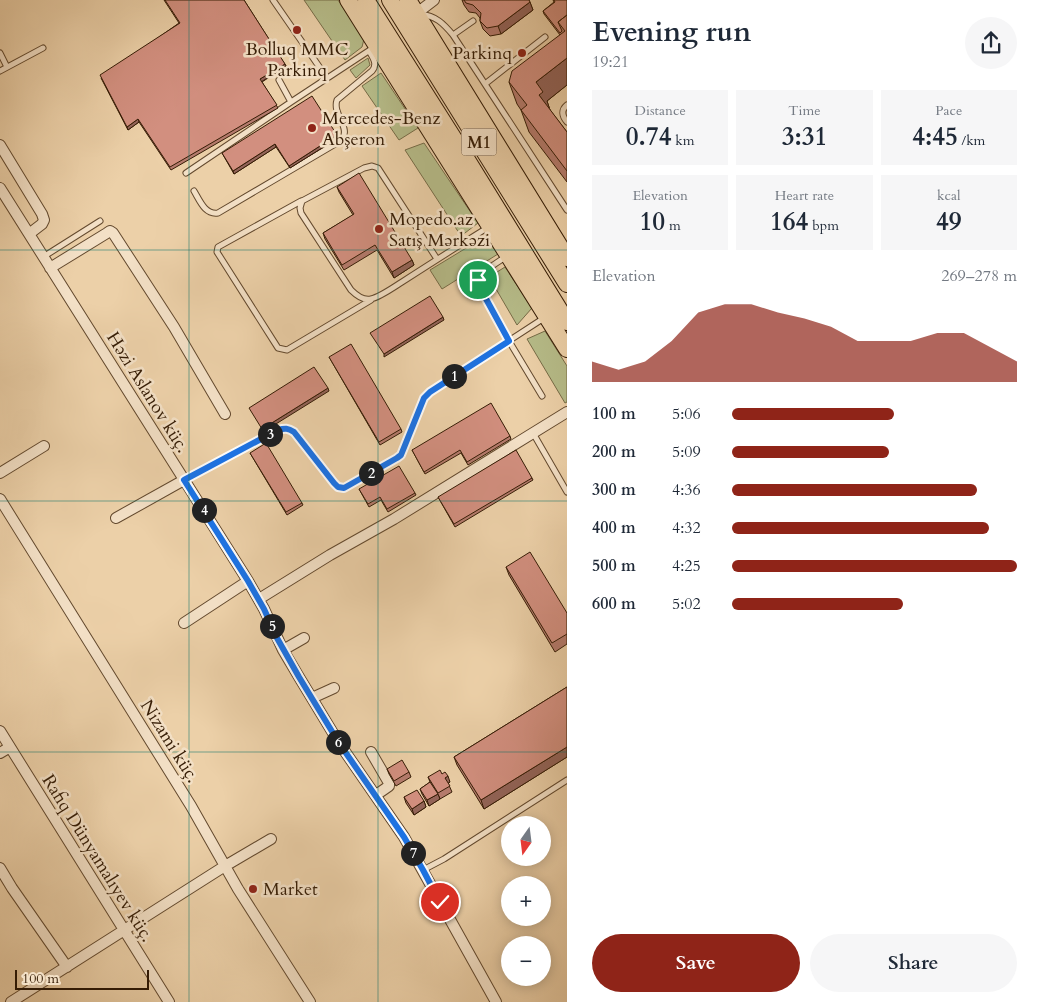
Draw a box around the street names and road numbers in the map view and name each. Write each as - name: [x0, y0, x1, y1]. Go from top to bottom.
- road number: M1: [462, 128, 496, 156]
- street label: Həzi Aslanov küç.: [100, 327, 195, 458]
- street label: Nizami küç.: [134, 695, 205, 788]
- street label: Rafiq Dünyamalıyev küç.: [36, 770, 159, 947]

